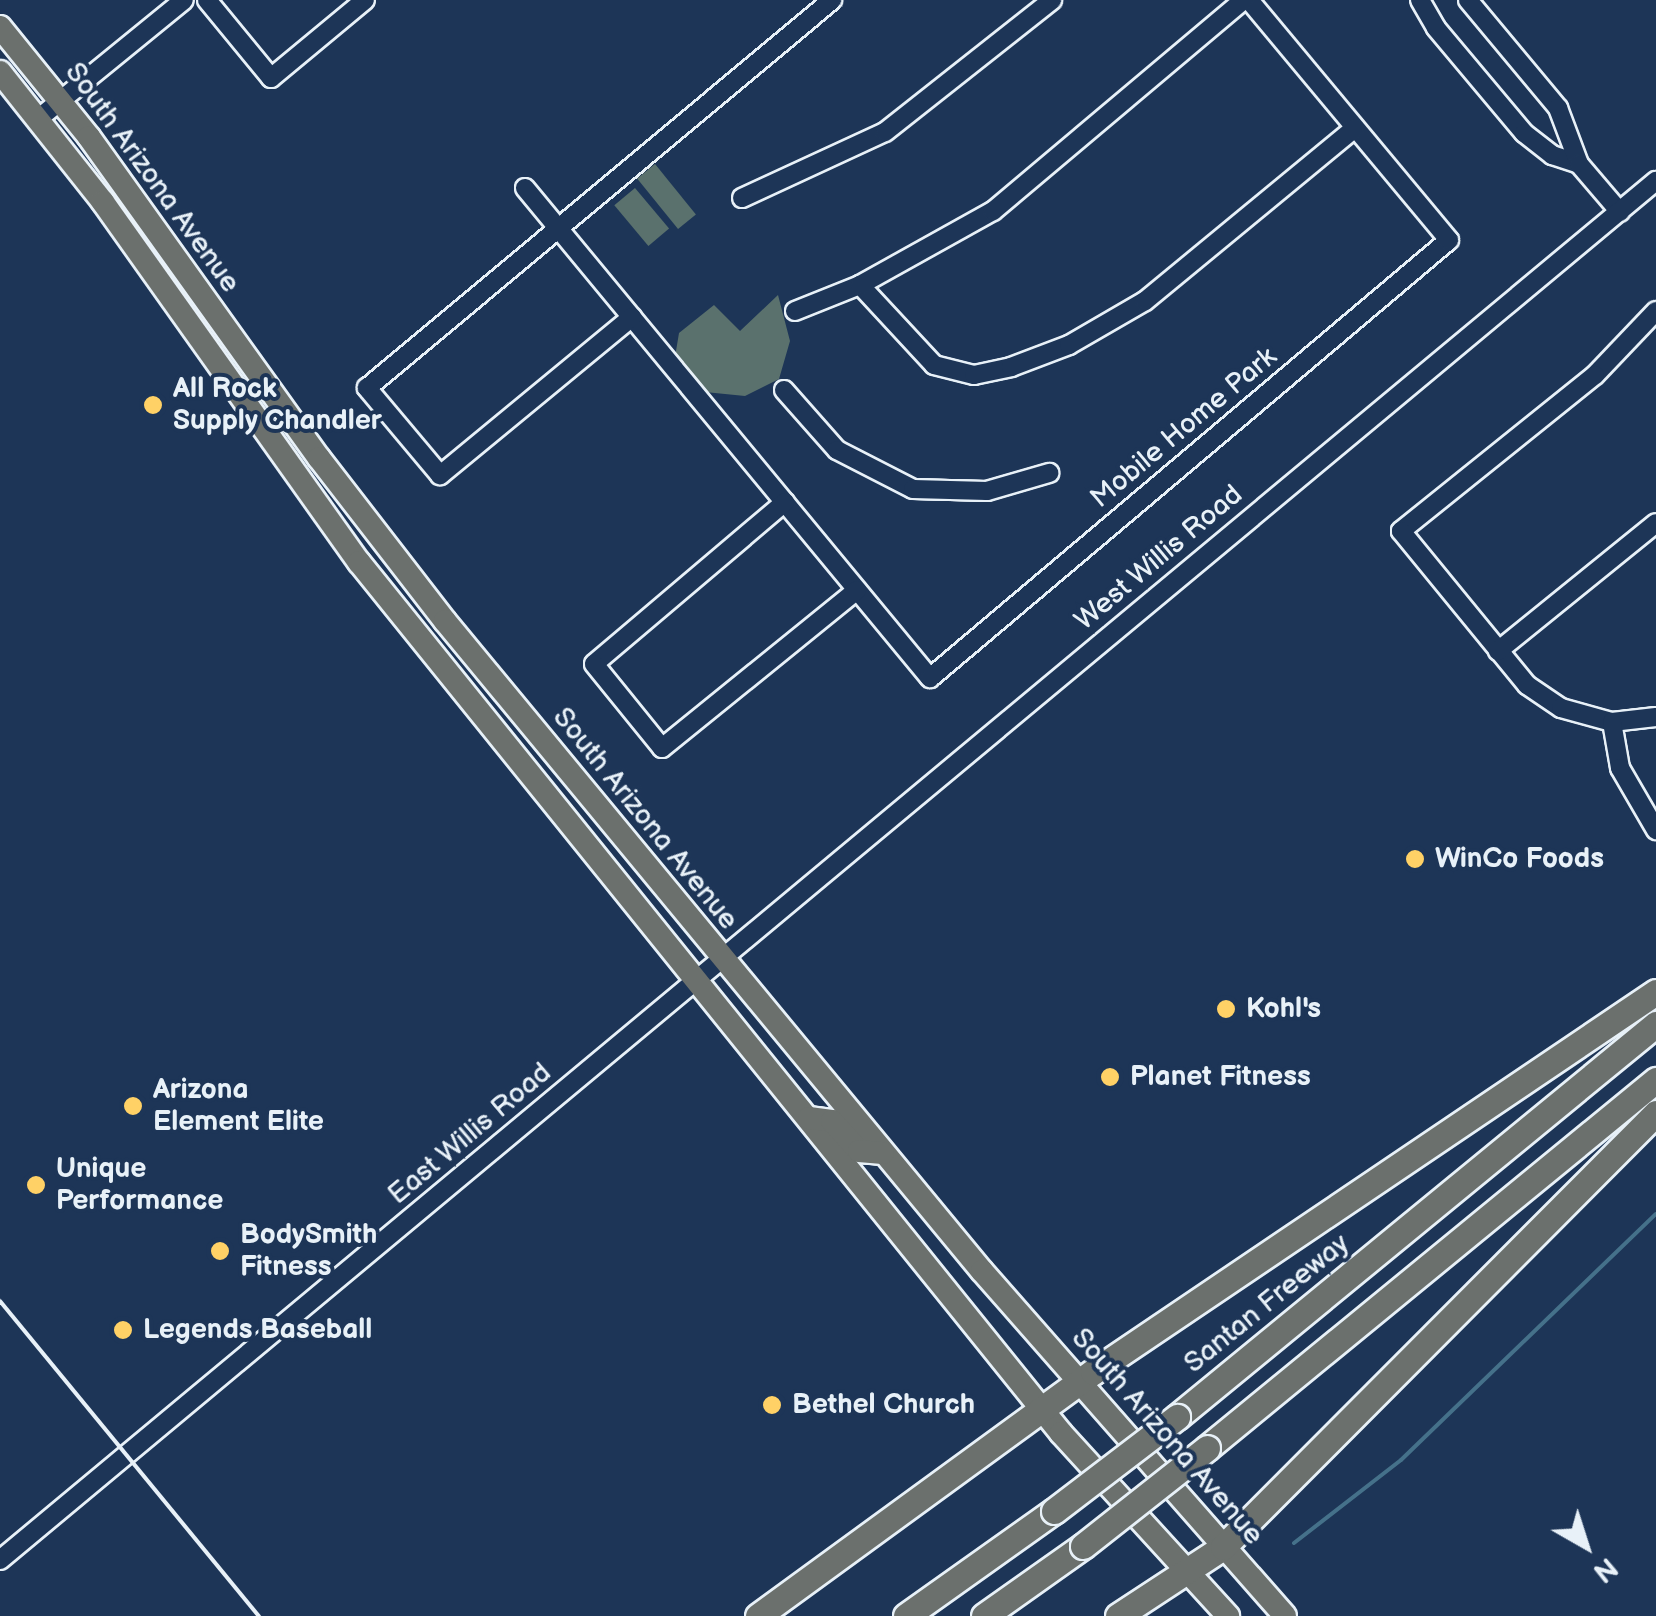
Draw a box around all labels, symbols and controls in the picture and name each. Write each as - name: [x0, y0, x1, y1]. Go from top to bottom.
- street label: South Arizona Avenue: [57, 57, 247, 299]
- street label: Mobile Home Park: [1084, 340, 1284, 516]
- place label: All Rock Supply Chandler: [173, 372, 383, 438]
- marker: All Rock Supply Chandler: [142, 394, 164, 416]
- street label: West Willis Road: [1068, 478, 1250, 638]
- street label: South Arizona Avenue: [545, 701, 745, 937]
- place label: WinCo Foods: [1435, 842, 1604, 876]
- marker: WinCo Foods: [1404, 848, 1426, 870]
- place label: Kohl's: [1246, 992, 1321, 1026]
- marker: Kohl's: [1215, 998, 1237, 1020]
- street label: East Willis Road: [381, 1056, 559, 1212]
- place label: Planet Fitness: [1130, 1060, 1311, 1094]
- marker: Planet Fitness: [1099, 1066, 1121, 1088]
- place label: Arizona Element Elite: [153, 1073, 324, 1139]
- marker: Arizona Element Elite: [122, 1095, 144, 1117]
- place label: Unique Performance: [56, 1152, 223, 1218]
- marker: Unique Performance: [25, 1174, 47, 1196]
- place label: BodySmith Fitness: [240, 1218, 377, 1284]
- street label: Santan Freeway: [1178, 1227, 1356, 1381]
- marker: BodySmith Fitness: [209, 1240, 231, 1262]
- place label: Legends Baseball: [143, 1313, 372, 1347]
- marker: Legends Baseball: [112, 1319, 134, 1341]
- street label: South Arizona Avenue: [1064, 1322, 1270, 1552]
- place label: Bethel Church: [792, 1388, 975, 1422]
- marker: Bethel Church: [761, 1394, 783, 1416]
- north arrow: [1536, 1496, 1636, 1596]
- text: N: [1587, 1550, 1624, 1589]

